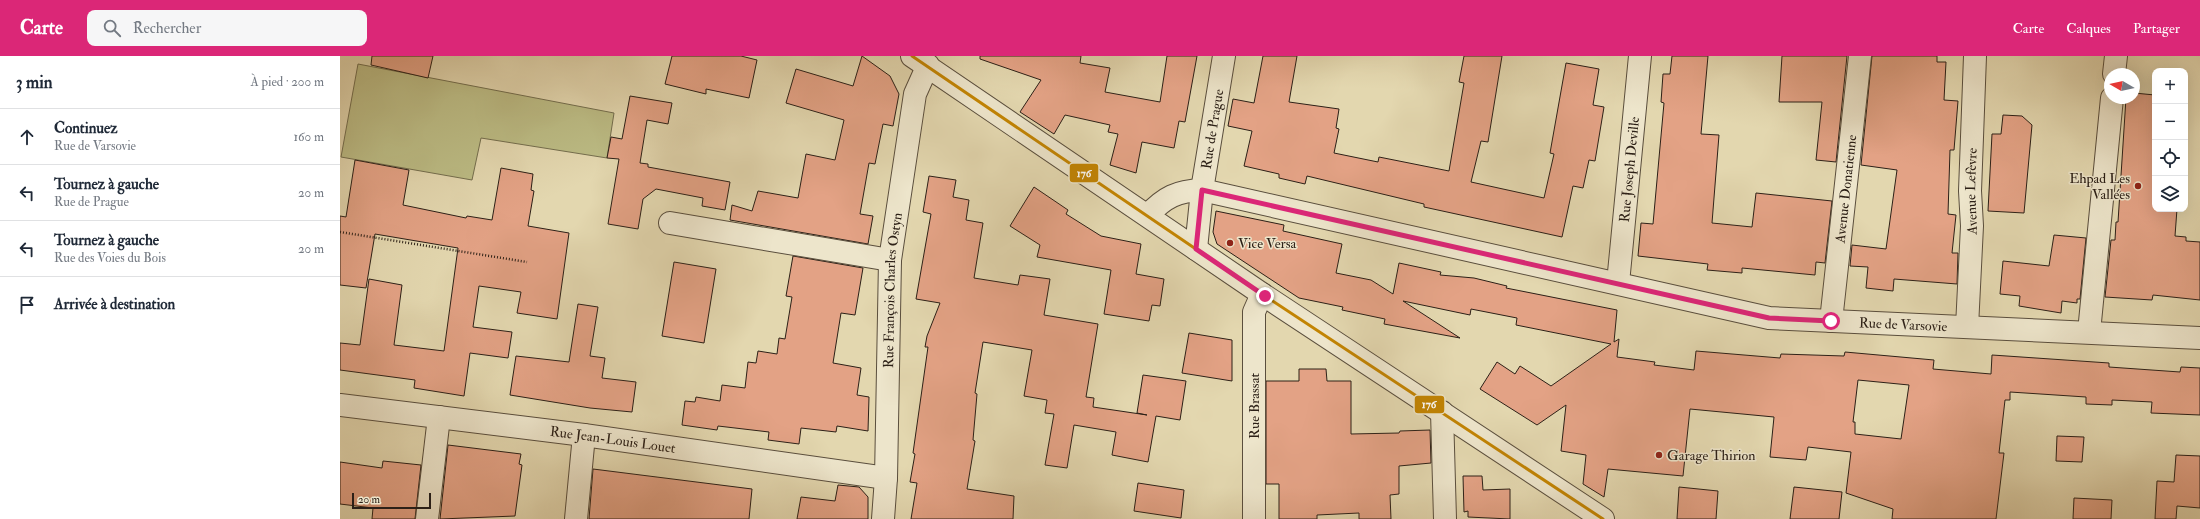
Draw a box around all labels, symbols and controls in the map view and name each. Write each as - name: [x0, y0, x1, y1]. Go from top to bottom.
- search box: [87, 10, 367, 46]
- text: Carte: [20, 16, 63, 40]
- icon: search: [101, 17, 123, 39]
- text: Rechercher: [133, 19, 201, 38]
- text: Carte: [2013, 20, 2044, 37]
- text: Calques: [2066, 20, 2111, 37]
- text: Partager: [2133, 20, 2180, 37]
- north arrow: [2104, 68, 2140, 104]
- map controls: [2152, 68, 2188, 212]
- button: +: [2152, 68, 2188, 104]
- text: 3 min: [16, 72, 53, 93]
- text: À pied · 200 m: [250, 74, 324, 90]
- street label: Rue de Prague: [1198, 88, 1227, 170]
- button: −: [2152, 104, 2188, 140]
- street label: Rue Joseph Deville: [1616, 116, 1643, 223]
- text: Continuez: [54, 119, 118, 138]
- icon: ahead: [16, 126, 38, 148]
- text: 160 m: [293, 129, 324, 145]
- street label: Avenue Donatienne: [1831, 134, 1860, 245]
- text: Rue de Varsovie: [54, 138, 136, 154]
- button: locate: [2152, 140, 2188, 176]
- street label: Avenue Lefèvre: [1962, 147, 1981, 236]
- line badge: 176: [1069, 163, 1099, 183]
- text: 176: [1077, 167, 1093, 180]
- place label: Ehpad Les Vallées: [2069, 170, 2130, 203]
- text: Tournez à gauche: [54, 175, 159, 194]
- button: layers: [2152, 176, 2188, 212]
- marker: Ehpad Les Vallées: [2133, 181, 2143, 191]
- icon: left: [16, 182, 38, 204]
- text: 20 m: [298, 185, 324, 201]
- text: Rue de Prague: [54, 194, 129, 210]
- street label: Rue François Charles Ostyn: [880, 211, 906, 368]
- text: Tournez à gauche: [54, 231, 159, 250]
- place label: Vice Versa: [1238, 235, 1297, 252]
- icon: left: [16, 238, 38, 260]
- marker: Vice Versa: [1225, 238, 1235, 248]
- text: 20 m: [298, 241, 324, 257]
- text: Rue des Voies du Bois: [54, 250, 166, 266]
- route end: [1256, 287, 1274, 305]
- icon: arrive: [16, 294, 38, 316]
- text: Arrivée à destination: [54, 295, 175, 314]
- route start: [1822, 312, 1840, 330]
- street label: Rue de Varsovie: [1859, 314, 1948, 335]
- street label: Rue Brassat: [1246, 373, 1263, 439]
- line badge: 176: [1414, 395, 1445, 414]
- text: 176: [1422, 398, 1438, 411]
- street label: Rue Jean-Louis Louet: [549, 423, 677, 457]
- place label: Garage Thirion: [1667, 447, 1755, 464]
- marker: Garage Thirion: [1654, 450, 1664, 460]
- scale bar: [352, 491, 431, 510]
- text: 20 m: [358, 493, 380, 506]

